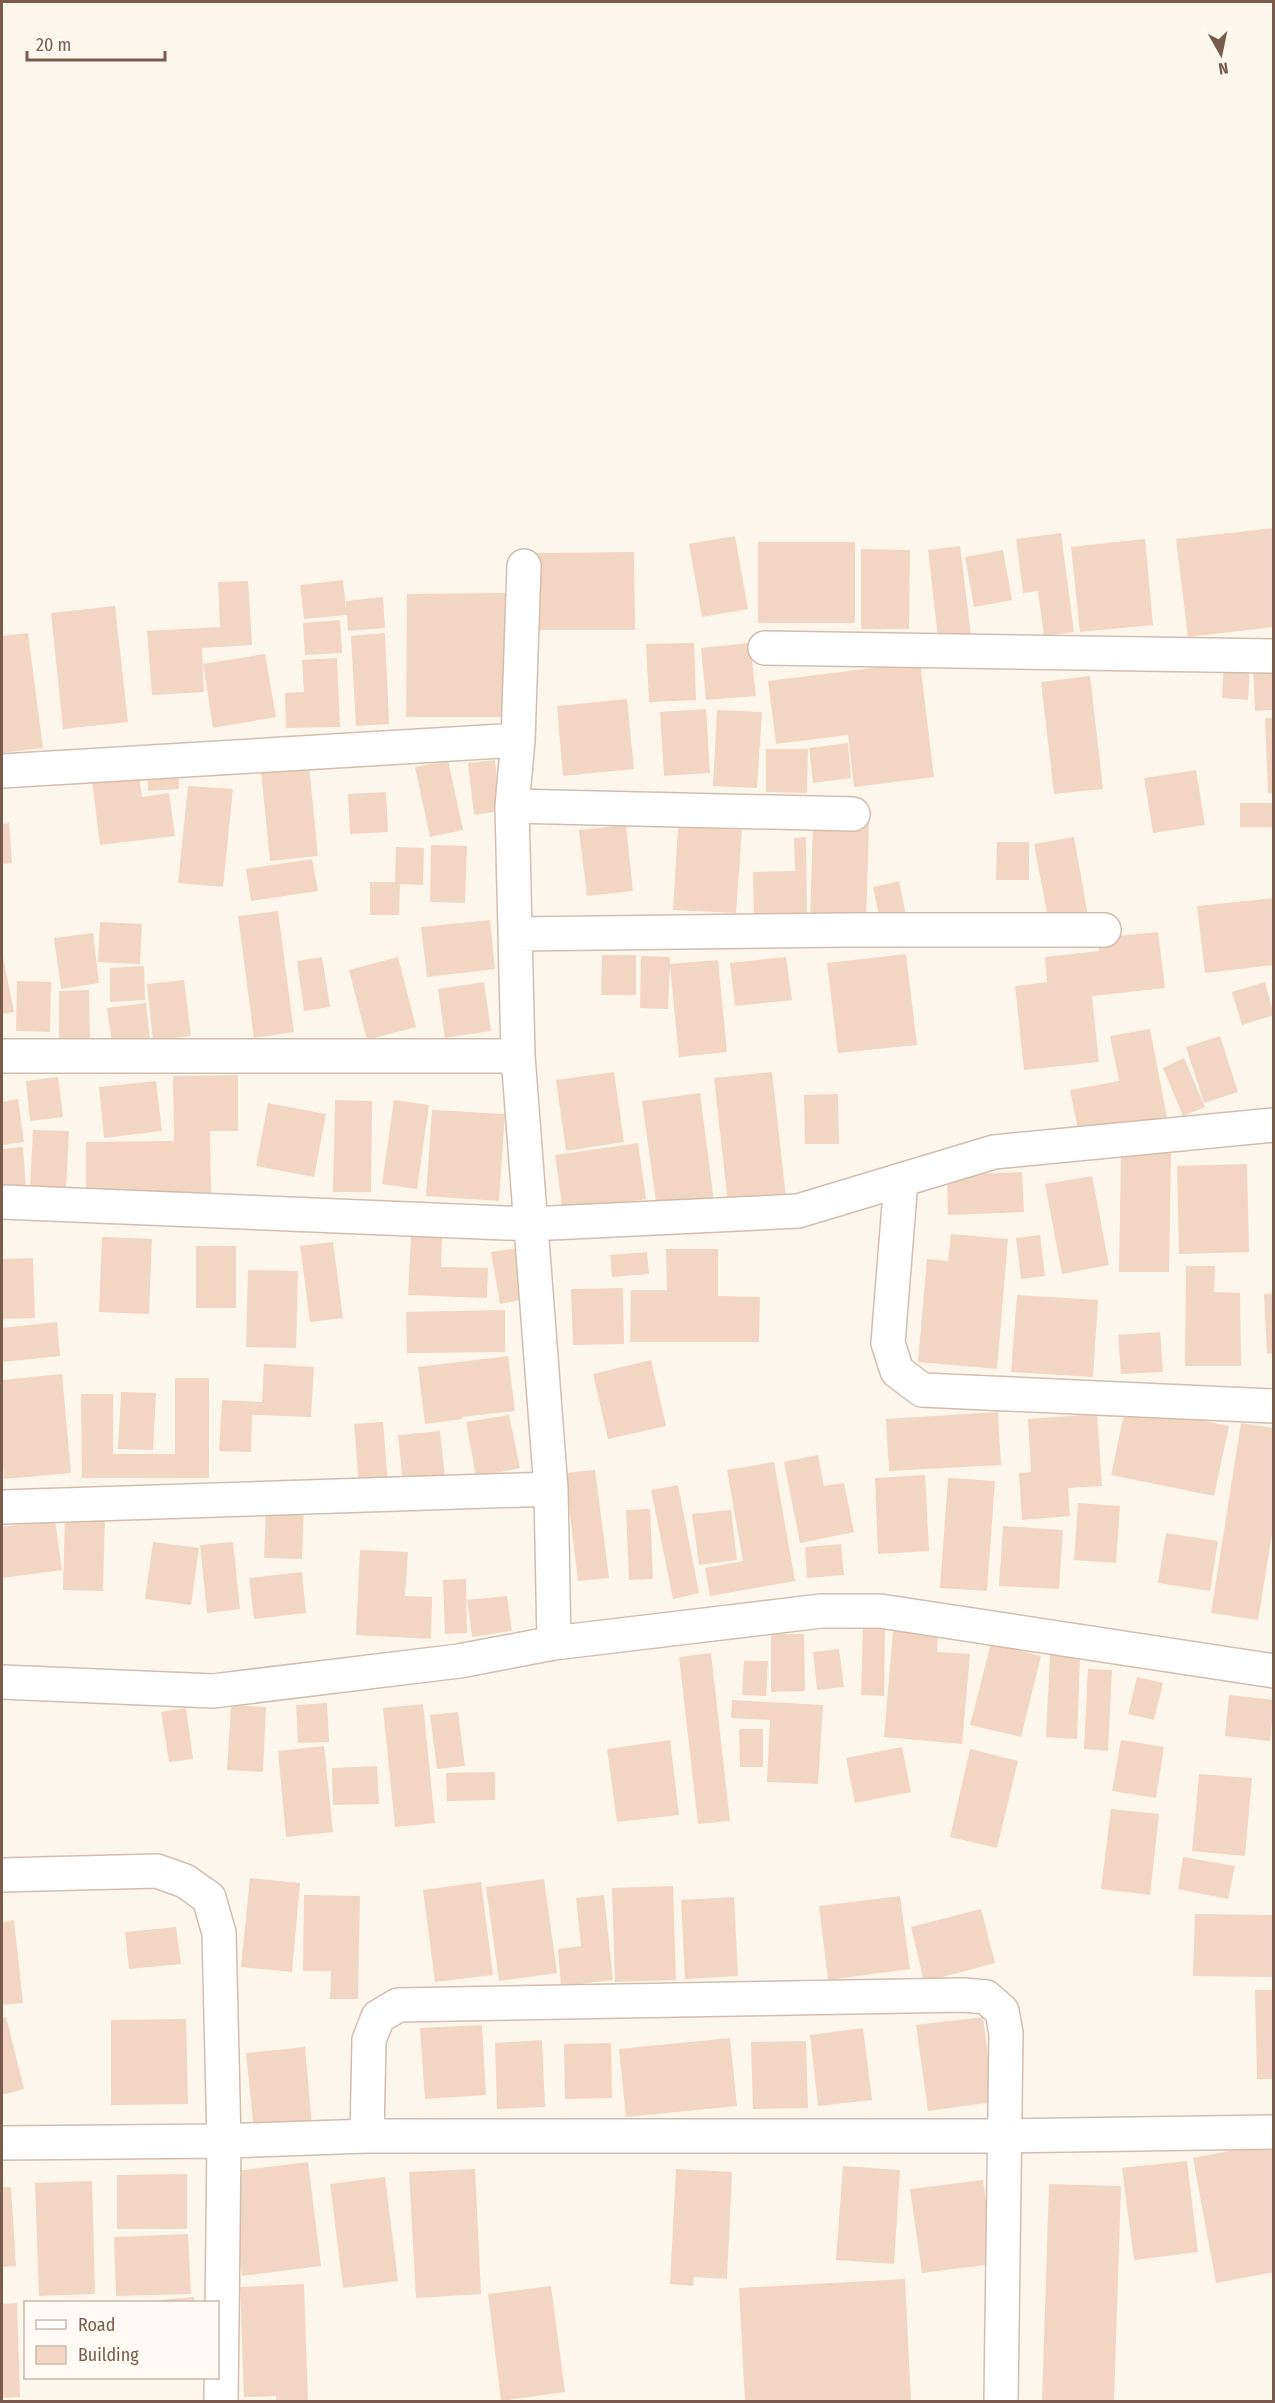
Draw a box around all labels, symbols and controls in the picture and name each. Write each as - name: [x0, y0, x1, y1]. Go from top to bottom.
- scale bar: [27, 24, 165, 62]
- north arrow: [1191, 24, 1251, 84]
- text: 20 m: [36, 34, 71, 56]
- text: N: [1217, 58, 1229, 78]
- legend: [24, 2301, 219, 2379]
- text: Road: [78, 2314, 115, 2336]
- text: Building: [78, 2344, 139, 2366]

